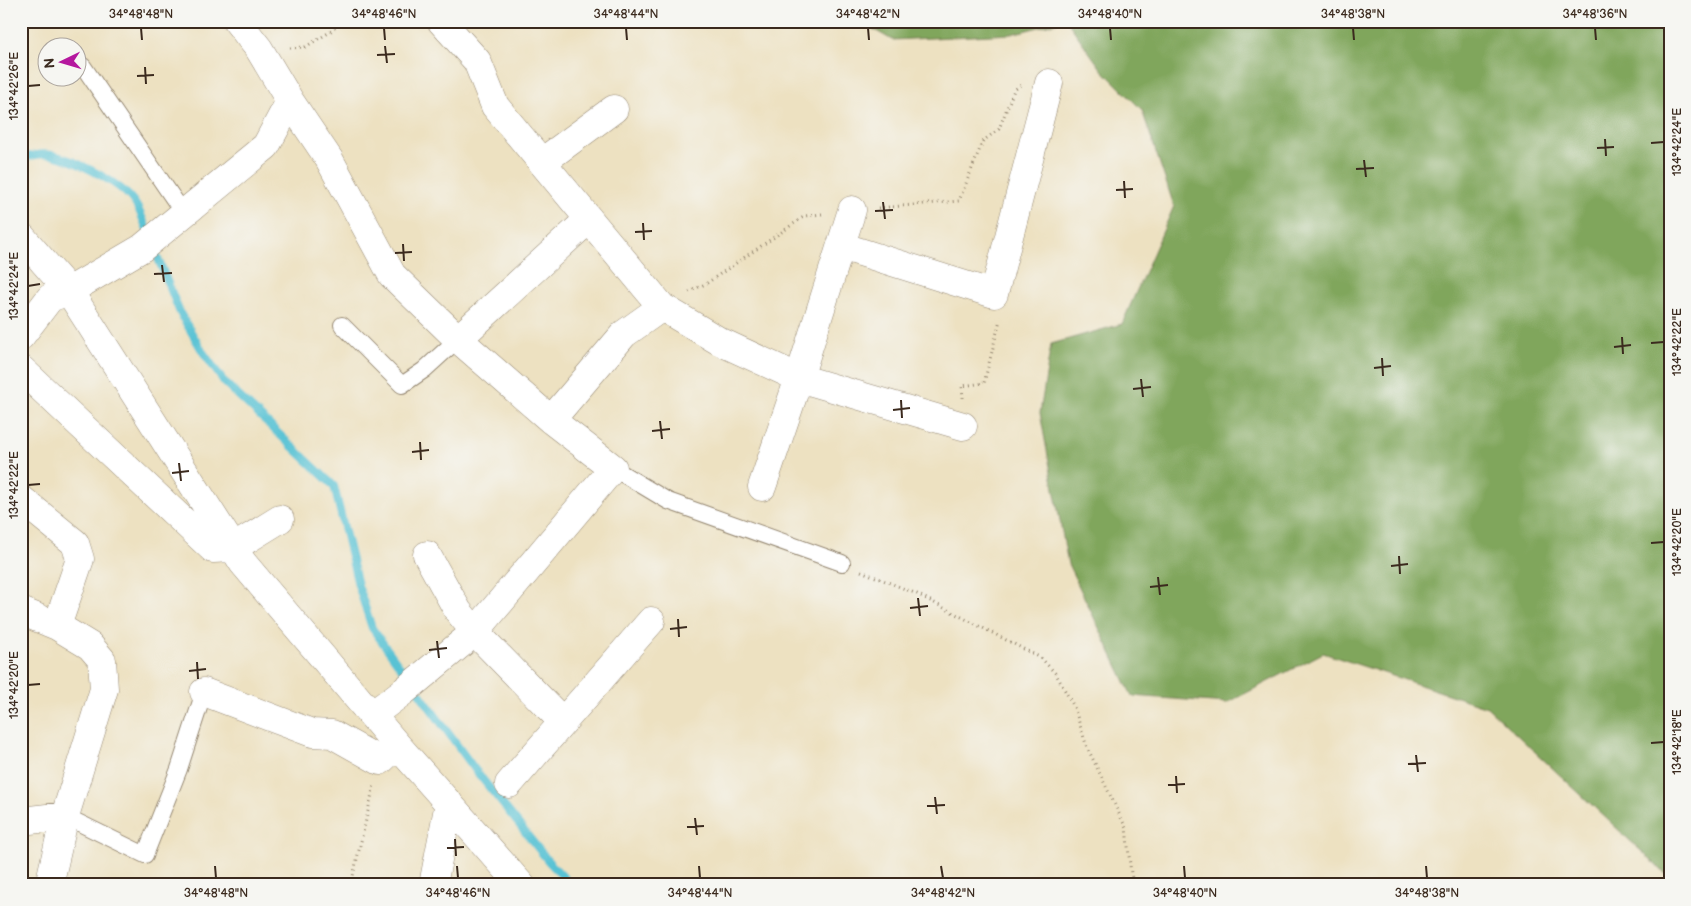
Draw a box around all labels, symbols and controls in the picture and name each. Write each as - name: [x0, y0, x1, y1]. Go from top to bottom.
- text: 34°48'48"N: [109, 7, 173, 22]
- text: 34°48'46"N: [352, 7, 416, 22]
- text: 34°48'44"N: [594, 7, 658, 22]
- text: 34°48'42"N: [836, 7, 900, 22]
- text: 34°48'40"N: [1078, 7, 1142, 22]
- text: 34°48'38"N: [1321, 7, 1385, 22]
- text: 34°48'36"N: [1563, 7, 1627, 22]
- north arrow: [38, 38, 88, 88]
- text: 134°42'26"E: [7, 52, 22, 120]
- text: N: [41, 57, 58, 69]
- text: 134°42'24"E: [1670, 108, 1685, 176]
- text: 134°42'24"E: [7, 252, 22, 320]
- text: 134°42'22"E: [1670, 308, 1685, 376]
- text: 134°42'22"E: [7, 451, 22, 519]
- text: 134°42'20"E: [1670, 508, 1685, 576]
- text: 134°42'20"E: [7, 651, 22, 719]
- text: 134°42'18"E: [1670, 709, 1685, 775]
- text: 34°48'48"N: [184, 886, 248, 901]
- text: 34°48'46"N: [426, 886, 490, 901]
- text: 34°48'44"N: [668, 886, 732, 901]
- text: 34°48'42"N: [911, 886, 975, 901]
- text: 34°48'40"N: [1153, 886, 1217, 901]
- text: 34°48'38"N: [1395, 886, 1459, 901]

